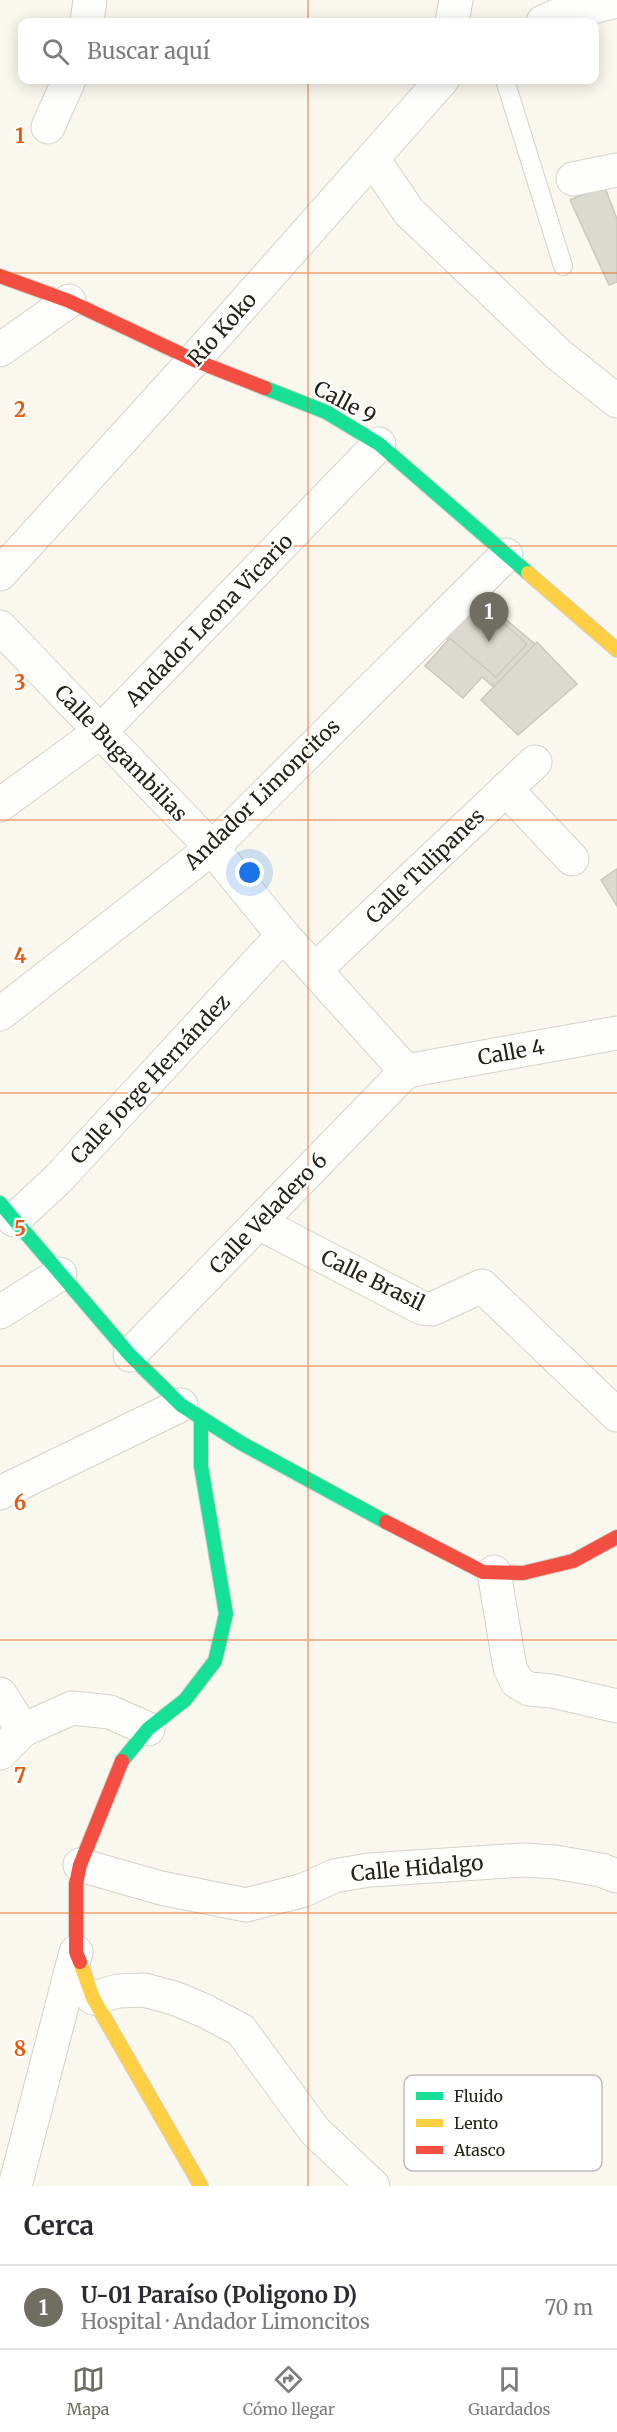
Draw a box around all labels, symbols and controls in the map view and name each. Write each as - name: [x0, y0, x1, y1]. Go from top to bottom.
- search box: [18, 18, 599, 84]
- icon: search: [39, 35, 72, 68]
- text: Buscar aquí: [87, 37, 210, 65]
- text: 1: [15, 123, 25, 148]
- street label: Río Koko: [182, 286, 262, 372]
- street label: Calle 9: [309, 374, 381, 430]
- text: 2: [14, 397, 26, 422]
- street label: Andador Leona Vicario: [119, 528, 299, 713]
- pin: 1: [470, 592, 508, 642]
- text: 3: [14, 670, 26, 695]
- street label: Calle Bugambilias: [49, 679, 193, 827]
- street label: Andador Limoncitos: [178, 713, 346, 876]
- street label: Calle Tulipanes: [360, 803, 490, 929]
- your location: [235, 858, 264, 887]
- text: 4: [14, 943, 27, 968]
- street label: Calle Jorge Hernández: [64, 989, 236, 1169]
- street label: Calle 4: [476, 1033, 546, 1071]
- street label: Calle Veladero 6: [203, 1147, 333, 1279]
- text: 5: [14, 1216, 26, 1241]
- street label: Calle Brasil: [317, 1243, 430, 1317]
- text: 6: [14, 1490, 26, 1515]
- text: 7: [14, 1763, 26, 1788]
- street label: Calle Hidalgo: [350, 1849, 484, 1887]
- text: 8: [14, 2036, 26, 2061]
- legend: [404, 2075, 602, 2171]
- text: Fluido: [454, 2086, 503, 2106]
- text: Lento: [454, 2113, 498, 2133]
- text: Atasco: [453, 2140, 505, 2160]
- text: Cerca: [24, 2209, 94, 2242]
- text: U-01 Paraíso (Poligono D): [81, 2281, 357, 2309]
- text: 1: [39, 2295, 48, 2320]
- text: 70 m: [545, 2295, 593, 2320]
- text: Hospital · Andador Limoncitos: [81, 2309, 370, 2334]
- tab: Mapa: [67, 2363, 109, 2419]
- tab: Cómo llegar: [243, 2363, 335, 2419]
- tab: Guardados: [468, 2363, 550, 2419]

